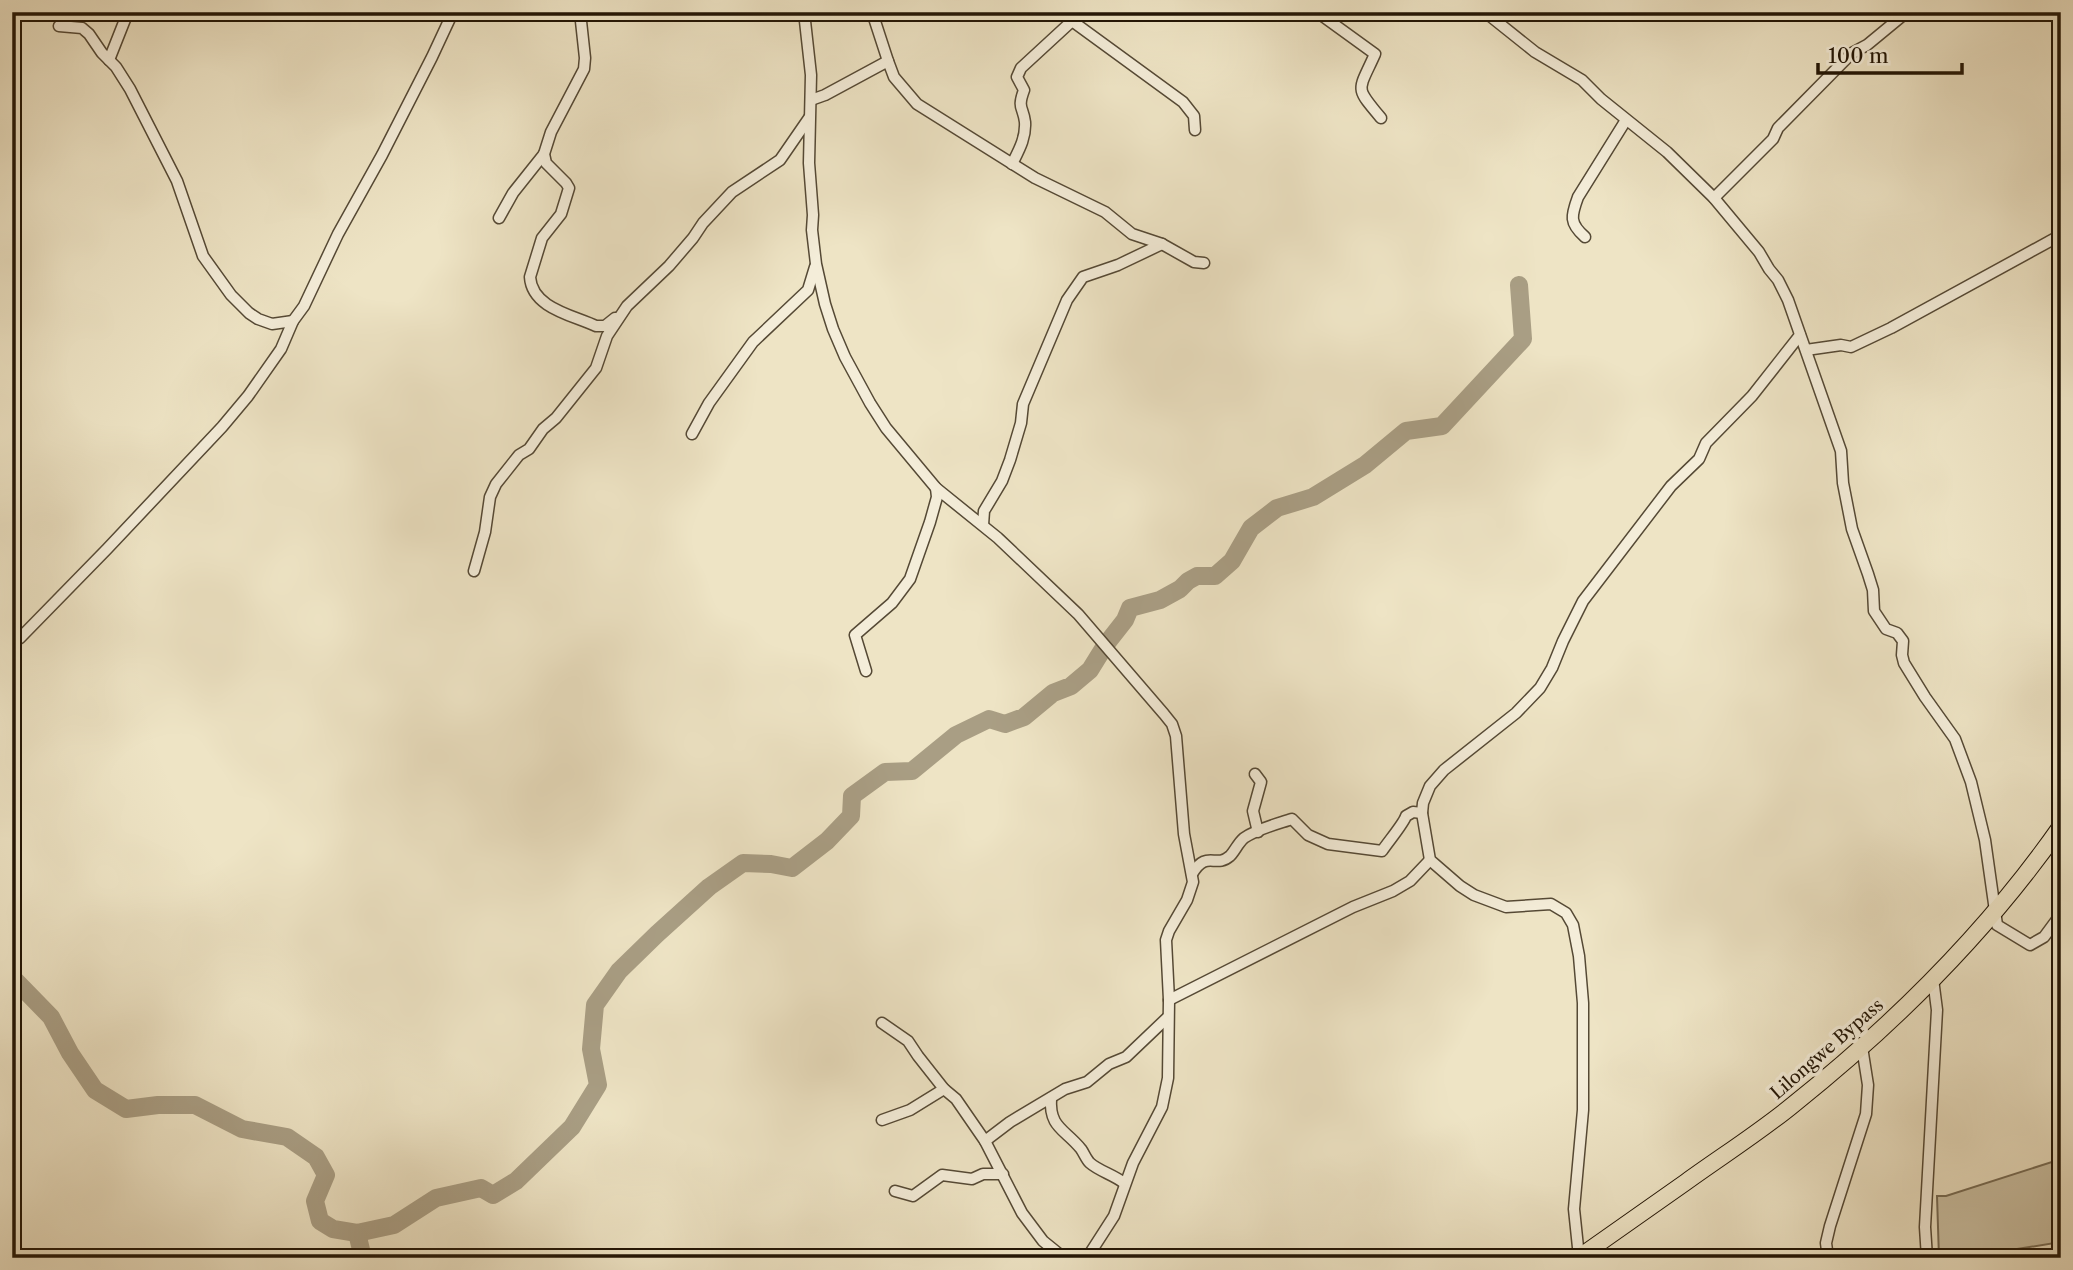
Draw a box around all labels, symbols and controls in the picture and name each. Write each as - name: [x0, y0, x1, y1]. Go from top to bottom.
- scale bar: [1818, 32, 1961, 76]
- text: 100 m: [1828, 43, 1889, 68]
- street label: Lilongwe Bypass: [1766, 994, 1888, 1104]

